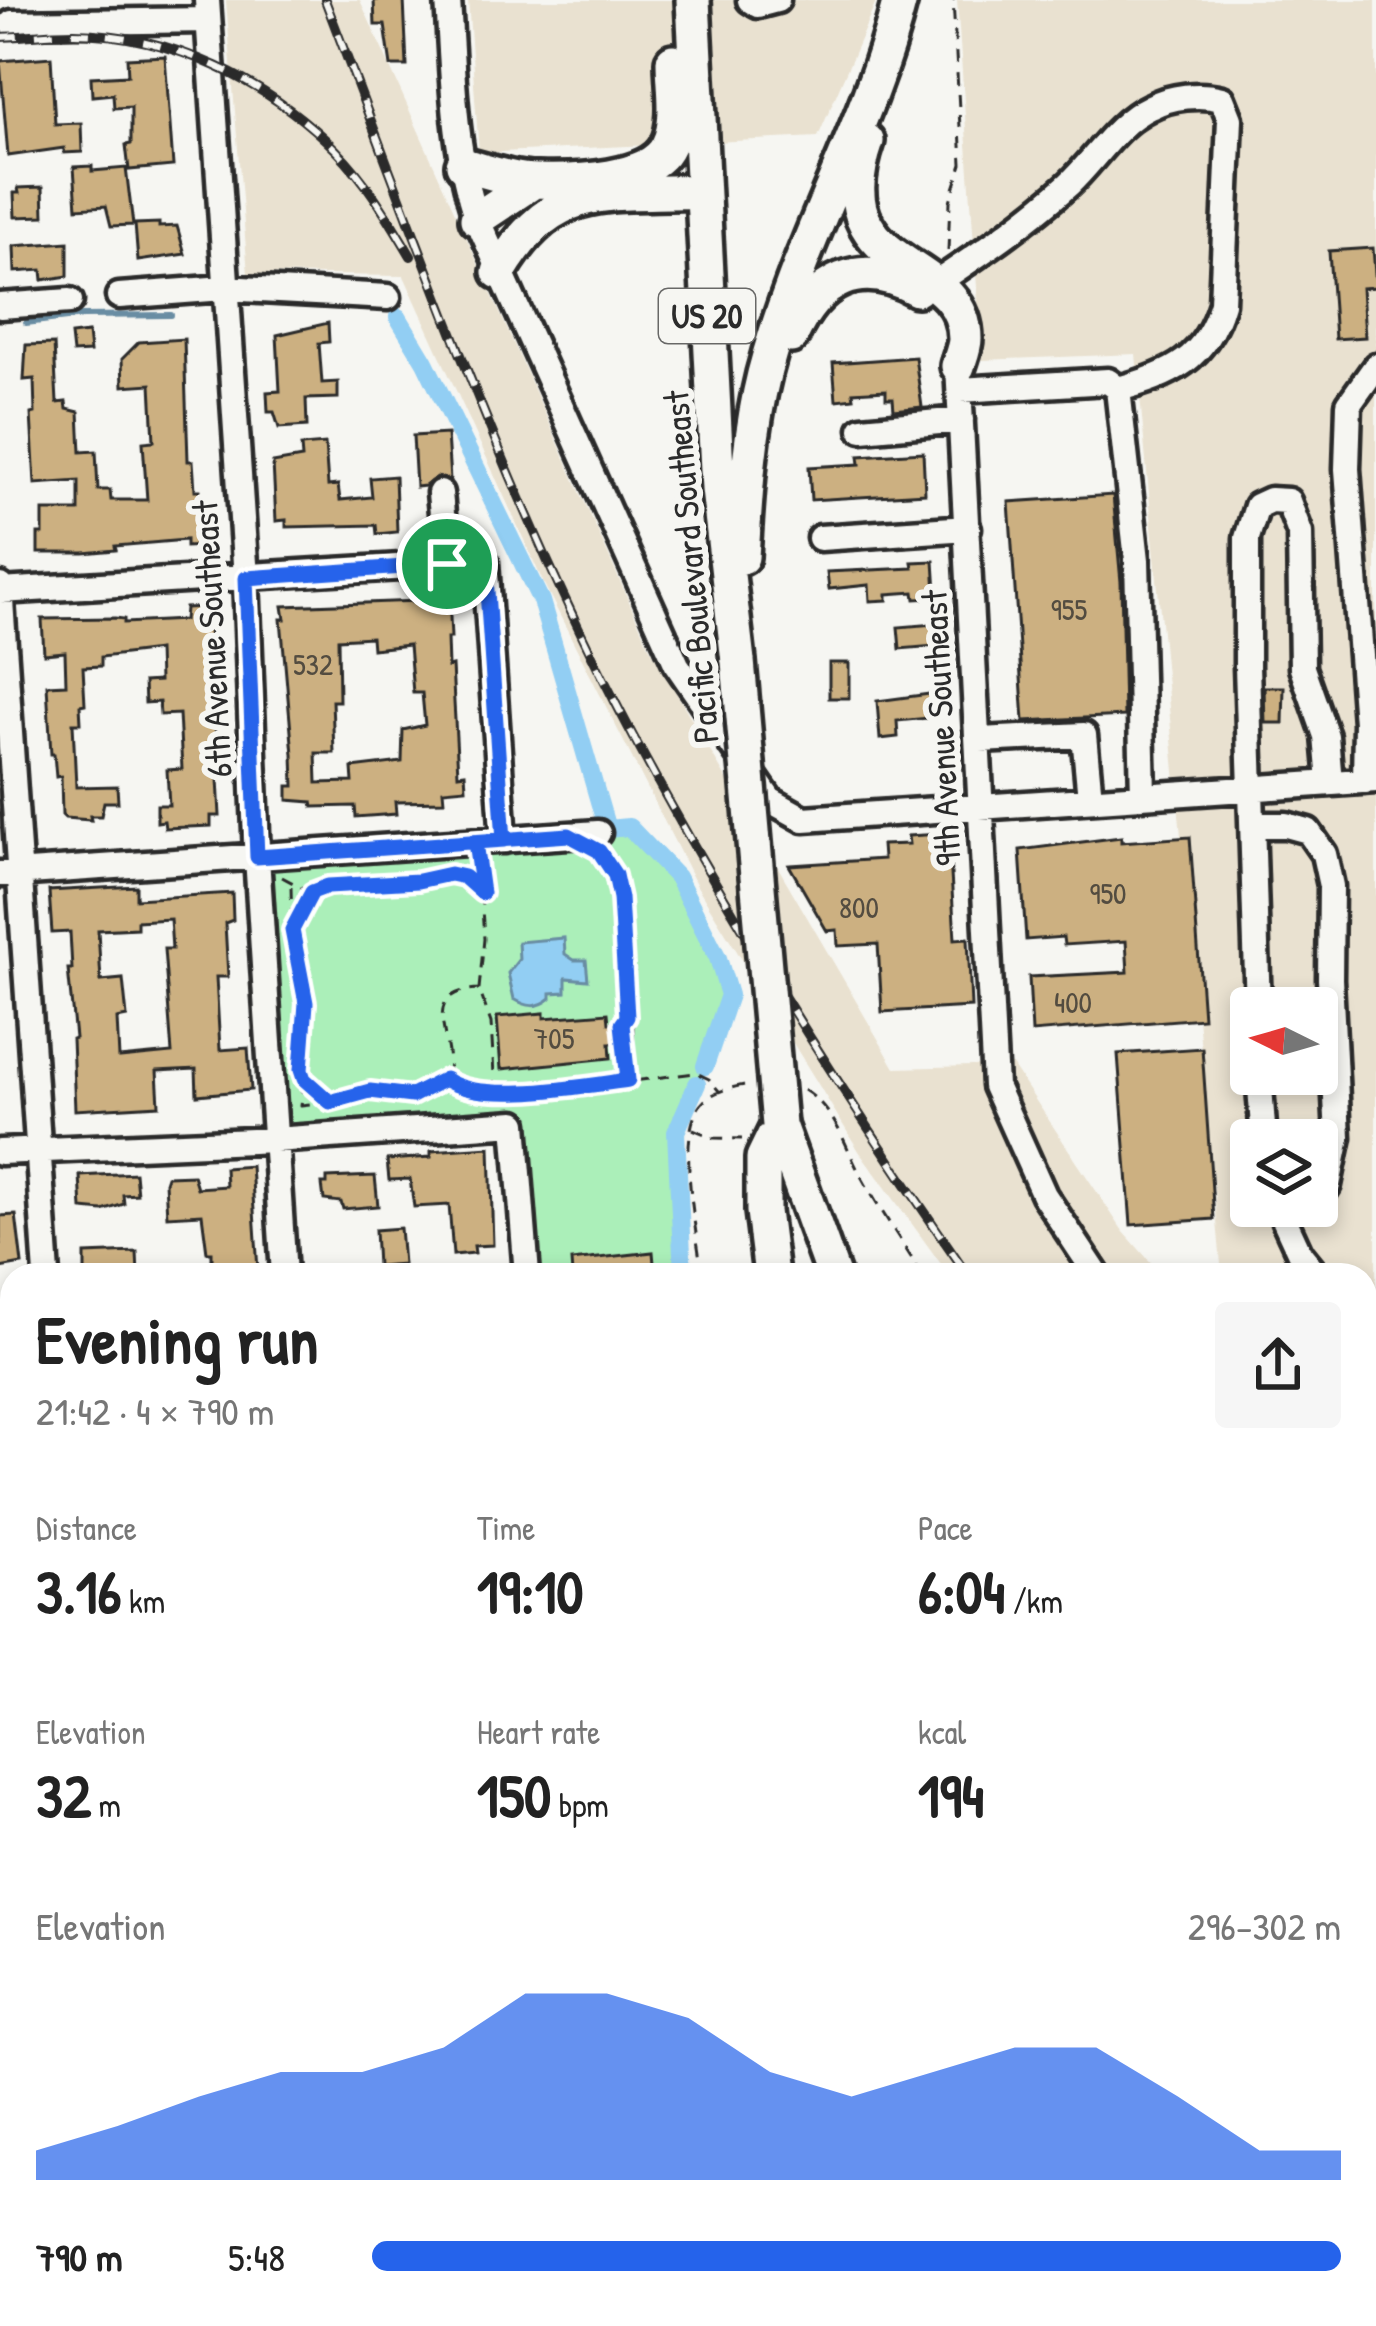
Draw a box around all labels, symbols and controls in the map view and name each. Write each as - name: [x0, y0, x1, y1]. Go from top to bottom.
- road number: US 20: [659, 289, 755, 343]
- street label: Pacific Boulevard Southeast: [650, 388, 730, 745]
- street label: 6th Avenue Southeast: [179, 499, 243, 779]
- pin: [396, 513, 498, 615]
- icon: arrive: [414, 531, 480, 597]
- street label: 9th Avenue Southeast: [908, 588, 972, 867]
- house number: 955: [1051, 589, 1088, 629]
- house number: 532: [293, 644, 333, 684]
- house number: 950: [1089, 873, 1127, 913]
- house number: 800: [839, 887, 879, 927]
- house number: 400: [1054, 982, 1092, 1022]
- north arrow: [1230, 987, 1338, 1095]
- map controls: [1230, 987, 1338, 1227]
- house number: 705: [534, 1018, 575, 1058]
- button: layers: [1230, 1119, 1338, 1227]
- text: Evening run: [36, 1294, 318, 1384]
- button: share: [1215, 1302, 1341, 1428]
- text: 21:42 · 4 × 790 m: [36, 1384, 274, 1437]
- text: Distance: [36, 1506, 137, 1550]
- text: Time: [477, 1506, 535, 1550]
- text: Pace: [918, 1506, 973, 1550]
- text: 3.16: [36, 1550, 121, 1632]
- text: 19:10: [477, 1550, 583, 1632]
- text: 6:04: [918, 1550, 1005, 1632]
- text: km: [121, 1579, 165, 1623]
- text: /km: [1005, 1579, 1063, 1623]
- text: Elevation: [36, 1710, 146, 1754]
- text: Heart rate: [477, 1710, 600, 1754]
- text: kcal: [918, 1710, 966, 1754]
- text: 32: [36, 1754, 91, 1836]
- text: 150: [477, 1754, 551, 1836]
- text: 194: [918, 1754, 984, 1836]
- text: m: [91, 1783, 121, 1827]
- text: bpm: [551, 1783, 609, 1827]
- text: Elevation: [36, 1899, 166, 1952]
- text: 296–302 m: [1188, 1899, 1341, 1952]
- text: 790 m: [36, 2230, 123, 2283]
- text: 5:48: [228, 2230, 285, 2283]

